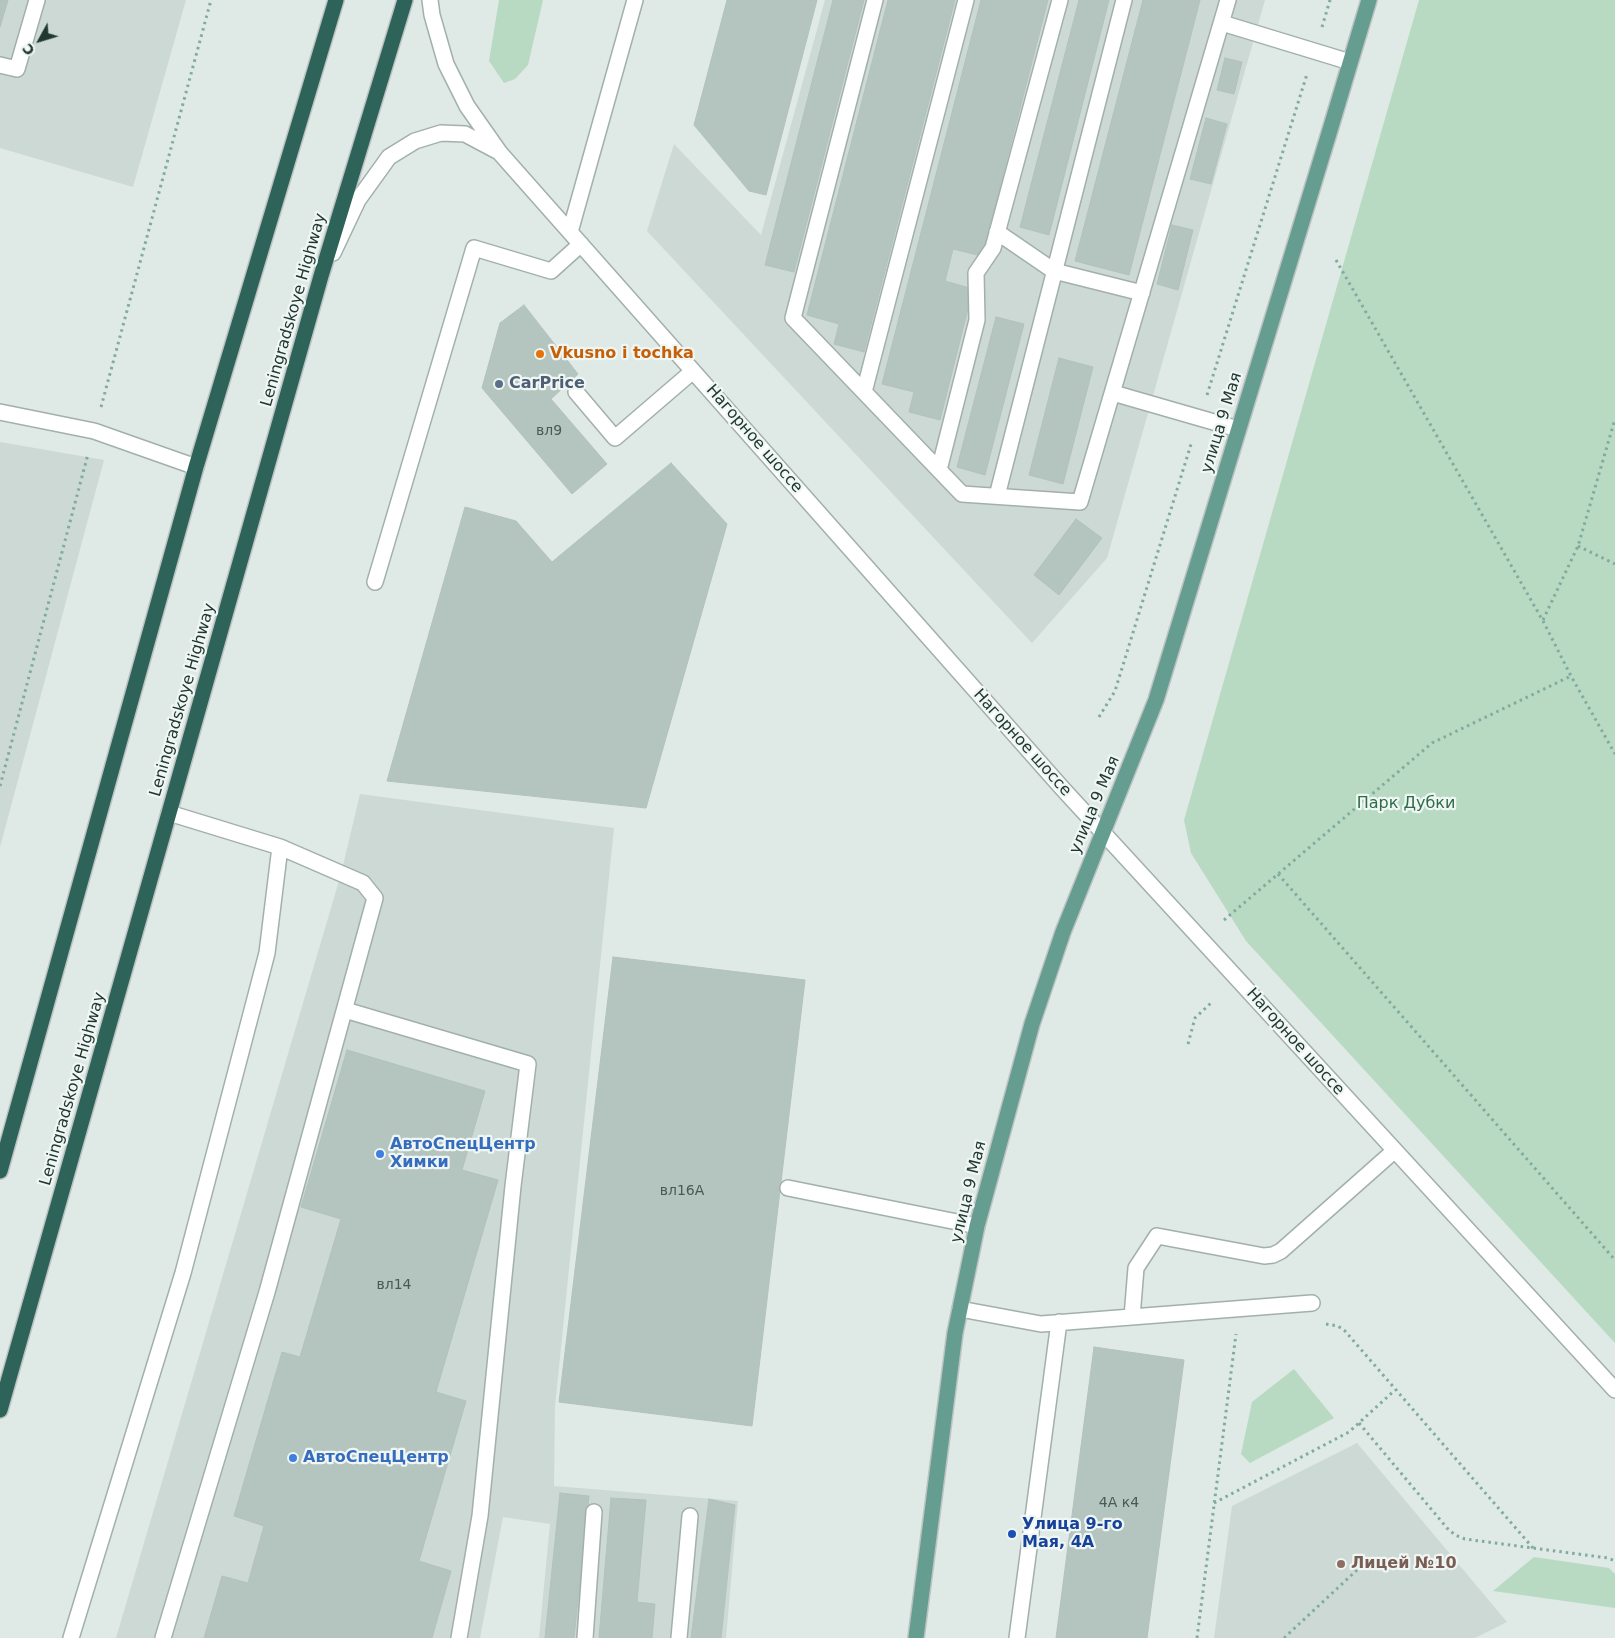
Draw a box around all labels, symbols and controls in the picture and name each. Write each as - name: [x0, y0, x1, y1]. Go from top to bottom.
- north arrow: [15, 15, 65, 65]
- text: С: [19, 40, 38, 58]
- street label: Leningradskoye Highway: [257, 211, 331, 409]
- place label: Vkusno i tochka: [550, 344, 694, 364]
- marker: Vkusno i tochka: [534, 348, 546, 360]
- street label: улица 9 Мая: [1198, 370, 1246, 476]
- place label: CarPrice: [509, 374, 585, 394]
- marker: CarPrice: [493, 378, 505, 390]
- street label: Нагорное шоссе: [702, 381, 806, 497]
- house number: вл9: [536, 423, 562, 439]
- street label: Leningradskoye Highway: [146, 601, 220, 799]
- street label: Нагорное шоссе: [969, 686, 1075, 800]
- street label: улица 9 Мая: [1066, 753, 1124, 857]
- park label: Парк Дубки: [1357, 794, 1455, 814]
- street label: Нагорное шоссе: [1242, 985, 1348, 1099]
- street label: Leningradskoye Highway: [36, 990, 110, 1188]
- place label: АвтоСпецЦентр Химки: [390, 1135, 536, 1173]
- street label: улица 9 Мая: [947, 1139, 991, 1245]
- marker: АвтоСпецЦентр Химки: [374, 1148, 386, 1160]
- house number: вл16A: [660, 1183, 704, 1199]
- house number: вл14: [376, 1277, 412, 1293]
- place label: АвтоСпецЦентр: [303, 1448, 449, 1468]
- marker: АвтоСпецЦентр: [287, 1452, 299, 1464]
- house number: 4А к4: [1099, 1495, 1139, 1511]
- place label: Улица 9-го Мая, 4А: [1022, 1515, 1123, 1553]
- marker: Улица 9-го Мая, 4А: [1006, 1528, 1018, 1540]
- place label: Лицей №10: [1351, 1554, 1457, 1574]
- marker: Лицей №10: [1335, 1558, 1347, 1570]

